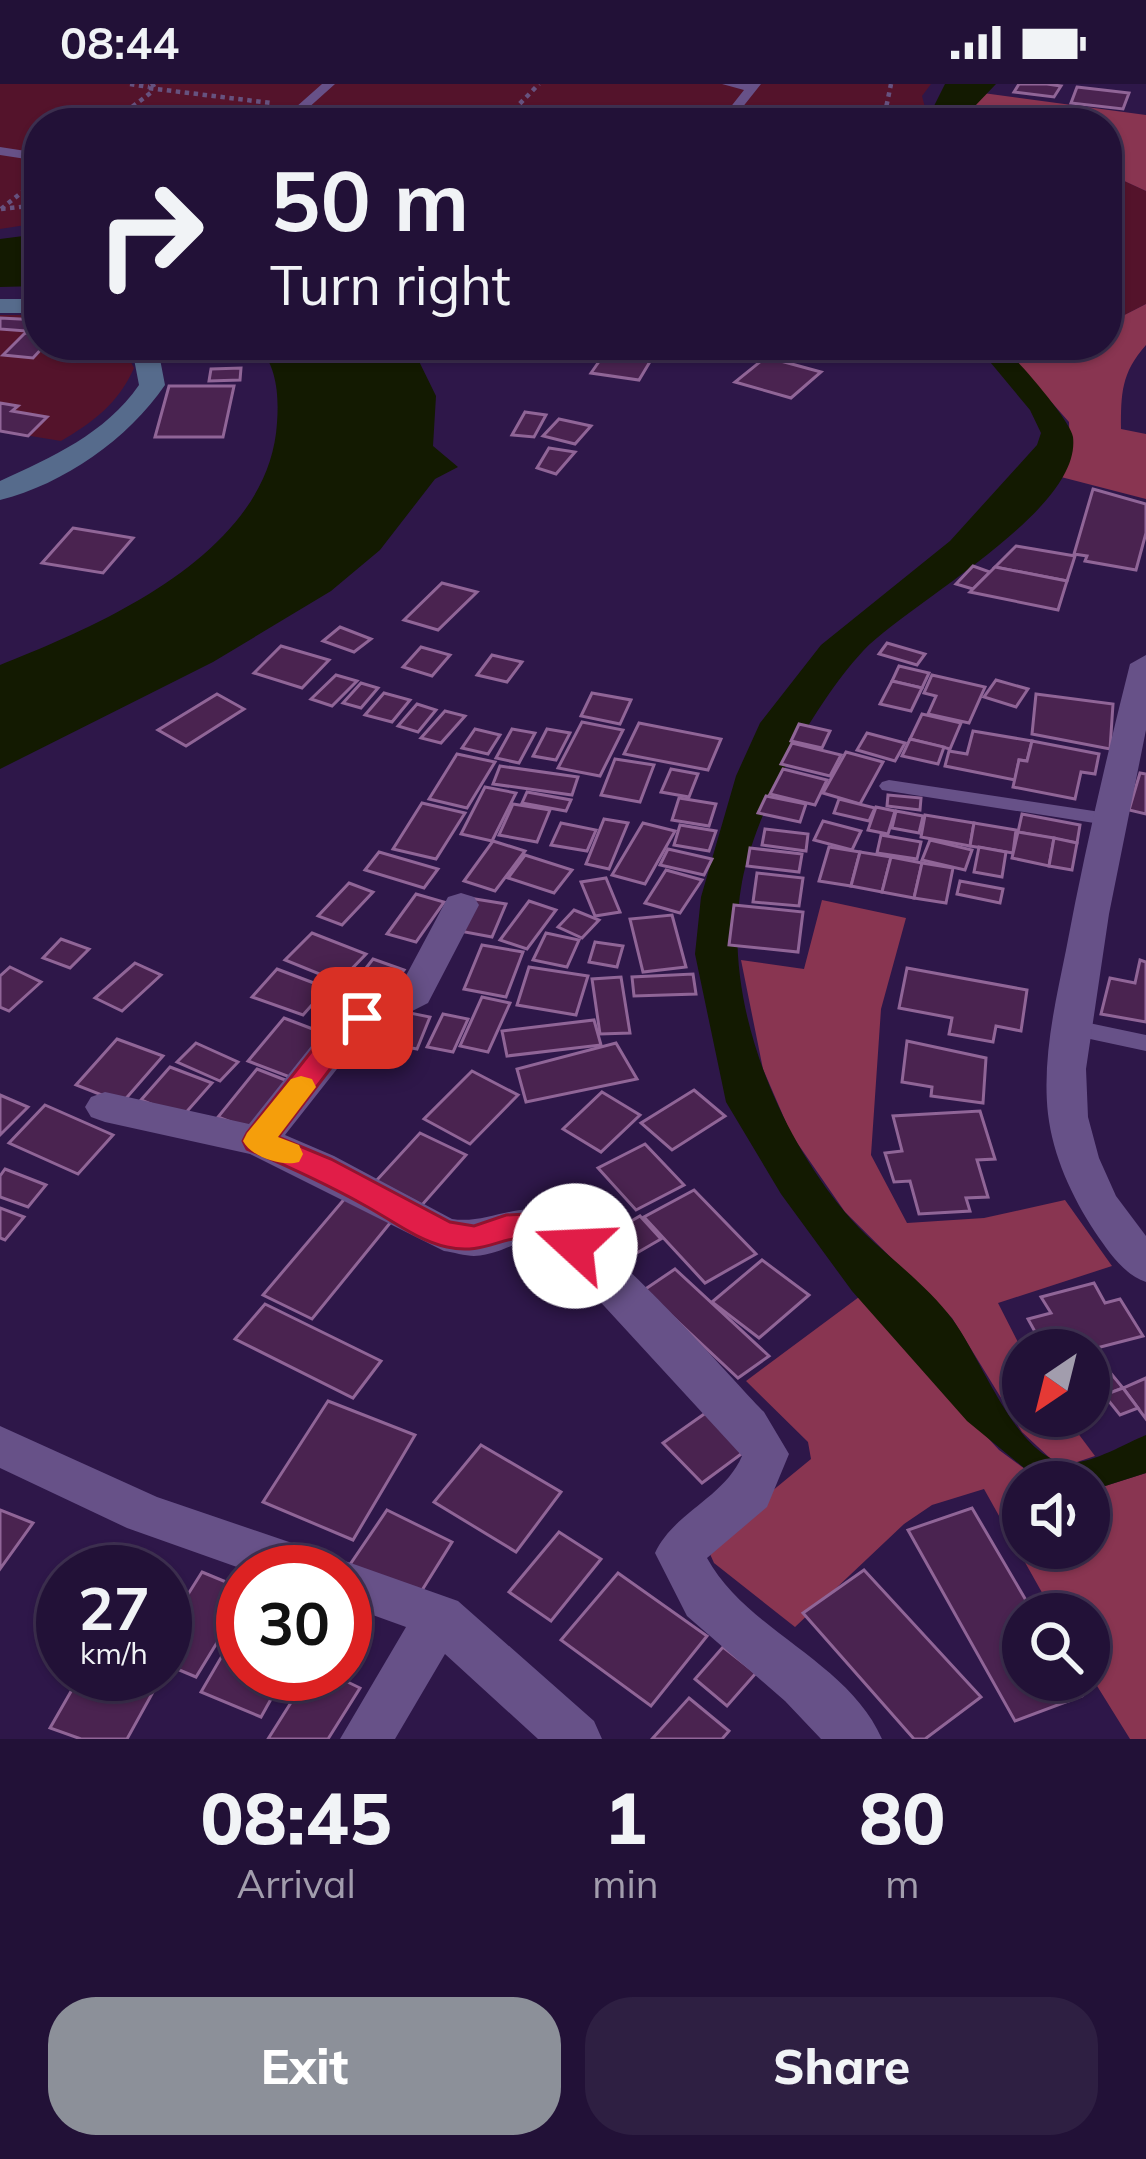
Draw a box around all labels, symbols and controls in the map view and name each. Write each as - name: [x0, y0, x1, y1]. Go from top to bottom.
- text: 08:44: [60, 14, 179, 70]
- text: 50 m: [270, 147, 469, 252]
- icon: right: [72, 156, 228, 312]
- text: Turn right: [270, 251, 511, 319]
- pin: [311, 967, 413, 1069]
- icon: arrive: [329, 985, 395, 1051]
- position arrow: [512, 1183, 638, 1309]
- north arrow: [1002, 1329, 1110, 1437]
- map controls: [1002, 1329, 1110, 1701]
- button: sound: [1002, 1461, 1110, 1569]
- speed limit sign: 30: [216, 1545, 372, 1701]
- text: 27: [78, 1570, 150, 1645]
- button: search: [1002, 1593, 1110, 1701]
- text: km/h: [80, 1634, 148, 1672]
- text: 08:45: [200, 1772, 392, 1862]
- text: 1: [604, 1772, 647, 1862]
- text: 80: [859, 1772, 946, 1862]
- text: Arrival: [237, 1859, 356, 1908]
- text: min: [592, 1859, 659, 1908]
- text: m: [885, 1859, 919, 1908]
- button: Exit: [48, 1997, 561, 2135]
- button: Share: [585, 1997, 1098, 2135]

